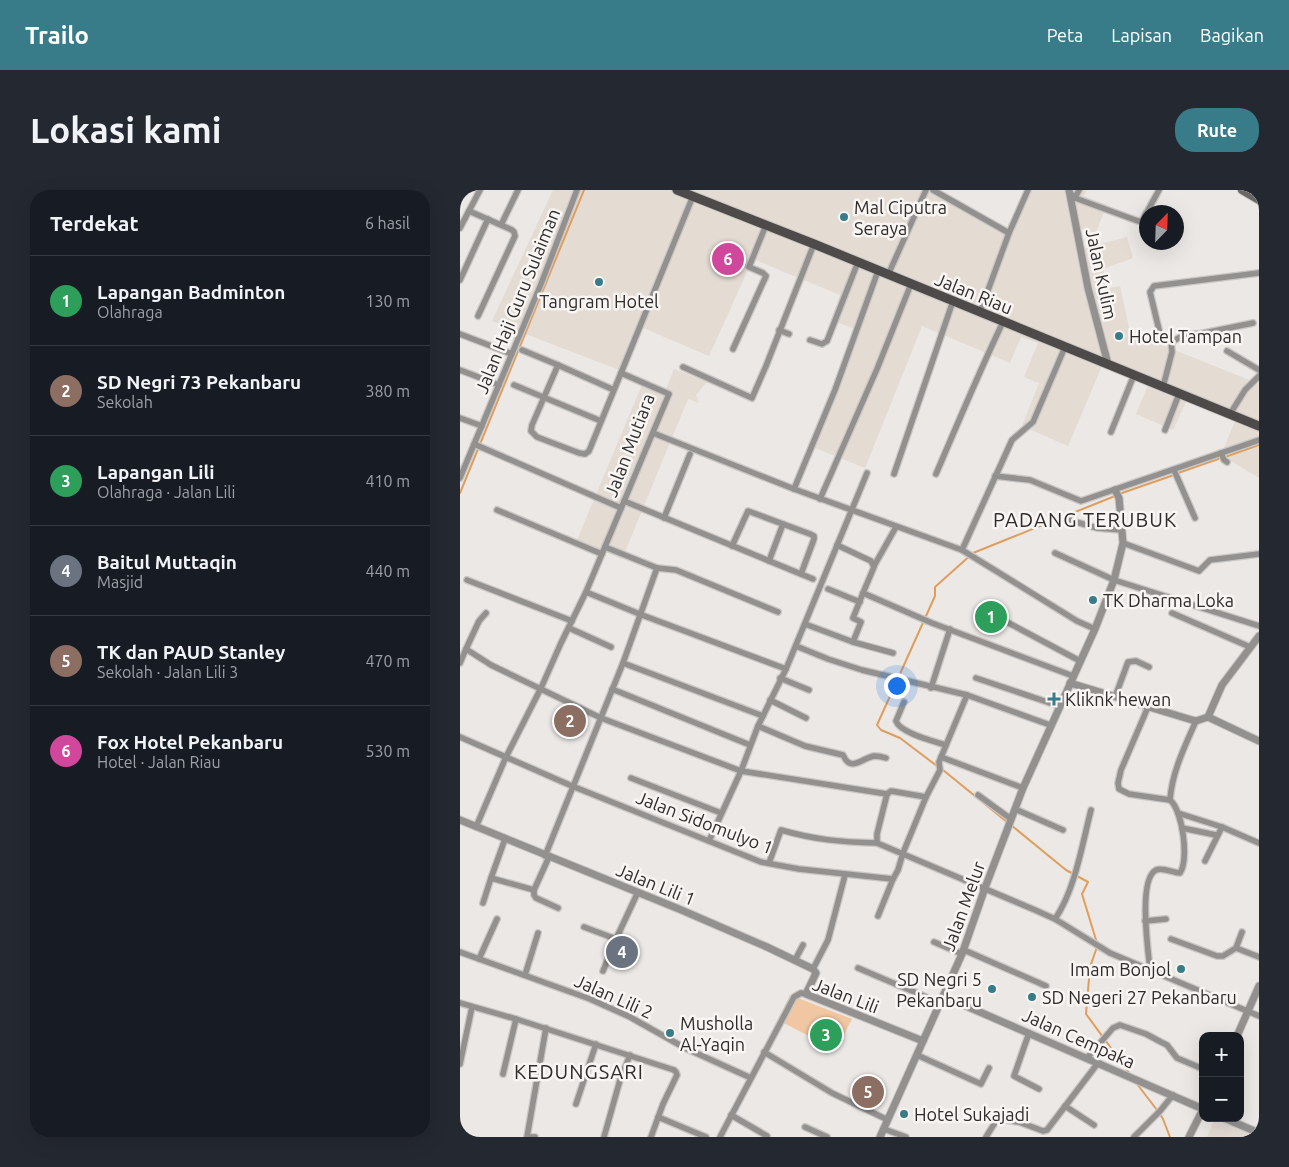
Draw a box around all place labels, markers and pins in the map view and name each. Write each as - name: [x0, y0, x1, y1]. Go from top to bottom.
- place label: Mal Ciputra Seraya: [854, 197, 947, 238]
- marker: Mal Ciputra Seraya: [838, 211, 850, 223]
- pin: 6: [712, 240, 744, 278]
- marker: Tangram Hotel: [593, 276, 605, 288]
- place label: Tangram Hotel: [539, 291, 659, 311]
- place label: Hotel Tampan: [1129, 326, 1242, 346]
- marker: Hotel Tampan: [1113, 330, 1125, 342]
- place label: TK Dharma Loka: [1103, 590, 1234, 610]
- marker: TK Dharma Loka: [1087, 594, 1099, 606]
- pin: 1: [975, 598, 1007, 636]
- place label: Kliknk hewan: [1065, 689, 1171, 709]
- marker: Kliknk hewan: [1047, 692, 1061, 706]
- pin: 2: [554, 702, 586, 740]
- pin: 4: [606, 933, 638, 971]
- place label: Imam Bonjol: [1070, 959, 1171, 979]
- marker: Imam Bonjol: [1175, 963, 1187, 975]
- place label: SD Negri 5 Pekanbaru: [896, 969, 982, 1010]
- marker: SD Negri 5 Pekanbaru: [986, 983, 998, 995]
- place label: SD Negeri 27 Pekanbaru: [1042, 987, 1237, 1007]
- marker: SD Negeri 27 Pekanbaru: [1026, 991, 1038, 1003]
- place label: Musholla Al-Yaqin: [680, 1013, 753, 1054]
- pin: 3: [810, 1016, 842, 1054]
- marker: Musholla Al-Yaqin: [664, 1027, 676, 1039]
- pin: 5: [852, 1073, 884, 1111]
- place label: Hotel Sukajadi: [914, 1104, 1029, 1124]
- marker: Hotel Sukajadi: [898, 1108, 910, 1120]

